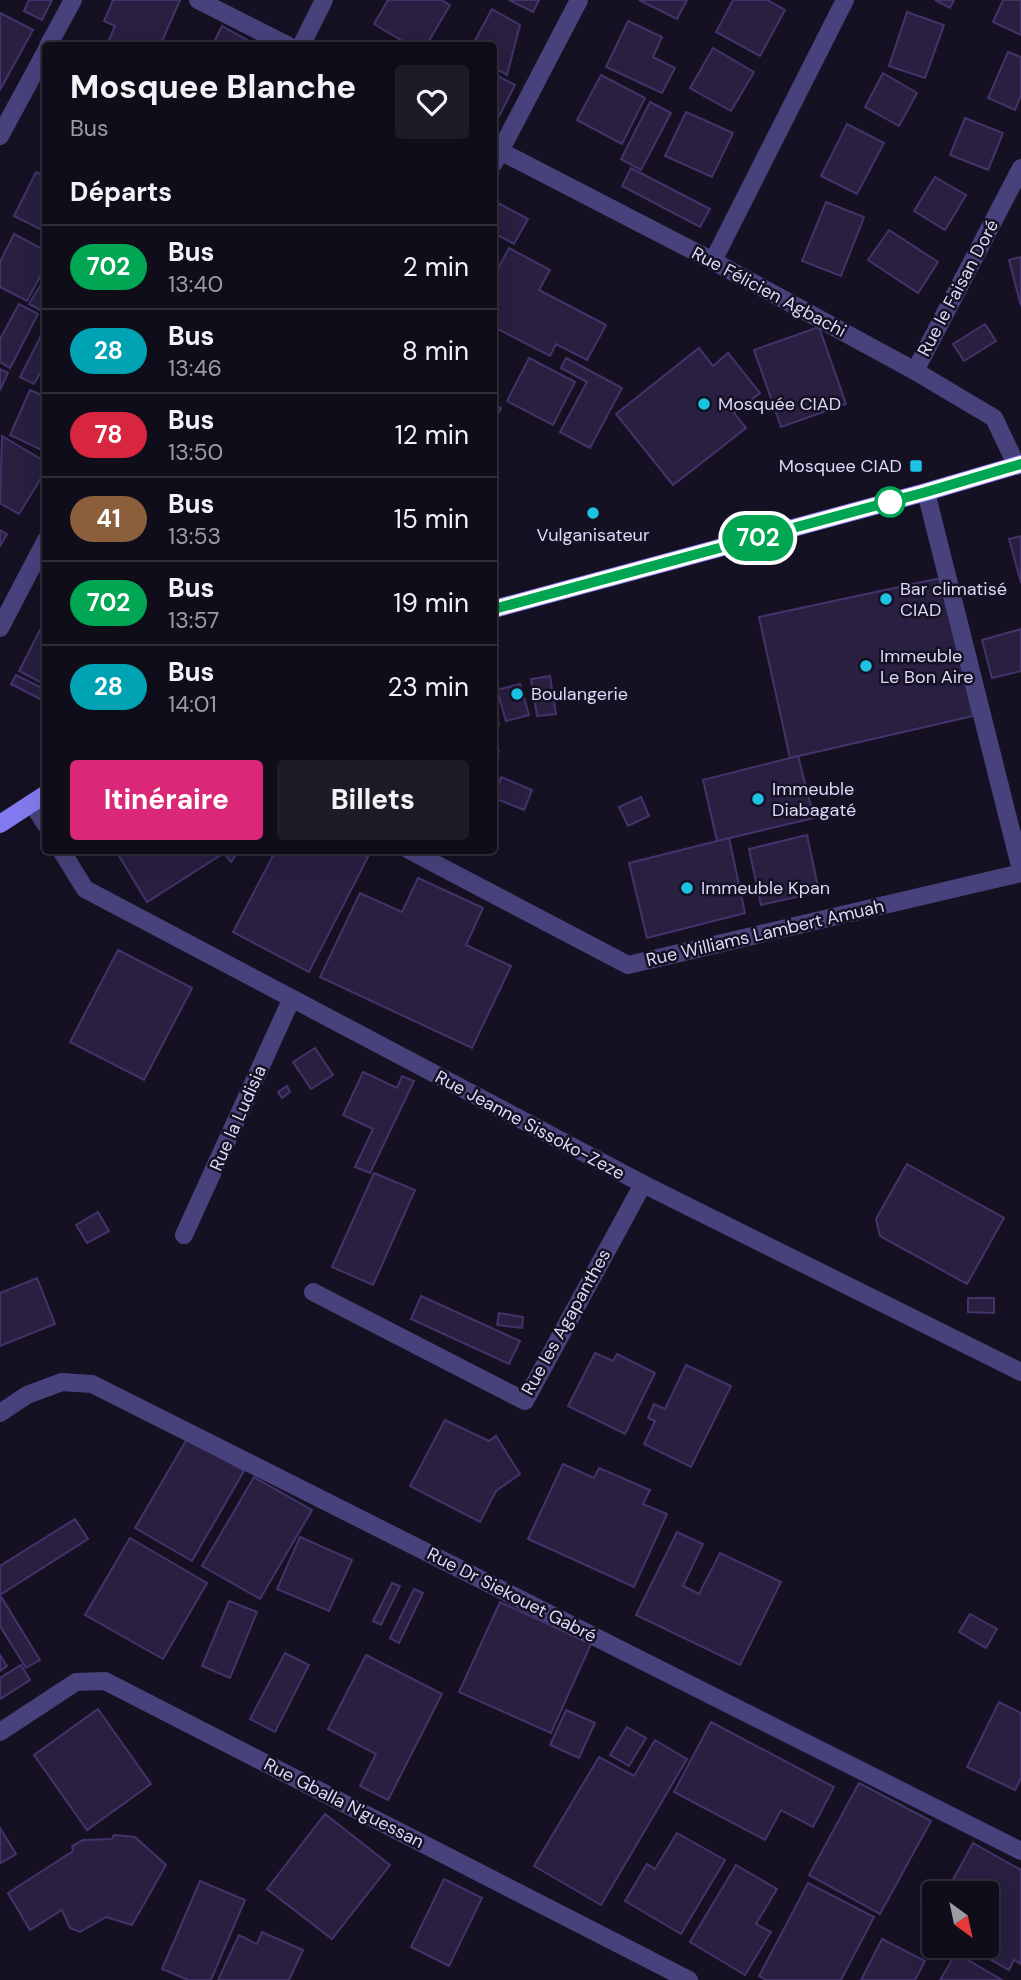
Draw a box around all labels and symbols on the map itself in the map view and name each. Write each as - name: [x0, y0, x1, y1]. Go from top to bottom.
- street label: Rue le Faisan Doré: [912, 215, 1004, 361]
- street label: Rue Félicien Agbachi: [688, 241, 850, 343]
- place label: Mosquée CIAD: [718, 392, 841, 416]
- marker: Mosquée CIAD: [696, 396, 712, 412]
- place label: Mosquee CIAD: [779, 454, 902, 478]
- marker: Mosquee CIAD: [908, 458, 924, 474]
- unlabelled marker: [875, 487, 905, 517]
- marker: Vulganisateur: [585, 505, 601, 521]
- line badge: 702: [718, 515, 798, 561]
- place label: Vulganisateur: [536, 523, 650, 547]
- place label: Bar climatisé CIAD: [900, 577, 1007, 622]
- marker: Bar climatisé CIAD: [878, 591, 894, 607]
- place label: Immeuble Le Bon Aire: [880, 644, 974, 689]
- marker: Immeuble Le Bon Aire: [858, 658, 874, 674]
- place label: Boulangerie: [531, 682, 628, 706]
- marker: Boulangerie: [509, 686, 525, 702]
- place label: Immeuble Diabagaté: [772, 777, 856, 822]
- marker: Immeuble Diabagaté: [750, 791, 766, 807]
- place label: Immeuble Kpan: [701, 876, 830, 900]
- marker: Immeuble Kpan: [679, 880, 695, 896]
- street label: Rue Williams Lambert Amuah: [644, 894, 886, 972]
- street label: Rue la Ludisia: [204, 1061, 272, 1175]
- street label: Rue Jeanne Sissoko-Zeze: [431, 1065, 629, 1185]
- street label: Rue les Agapanthes: [516, 1244, 616, 1400]
- street label: Rue Dr Siekouet Gabré: [423, 1542, 601, 1648]
- street label: Rue Gballa N'guessan: [260, 1752, 428, 1854]
- north arrow: [922, 1881, 999, 1958]

